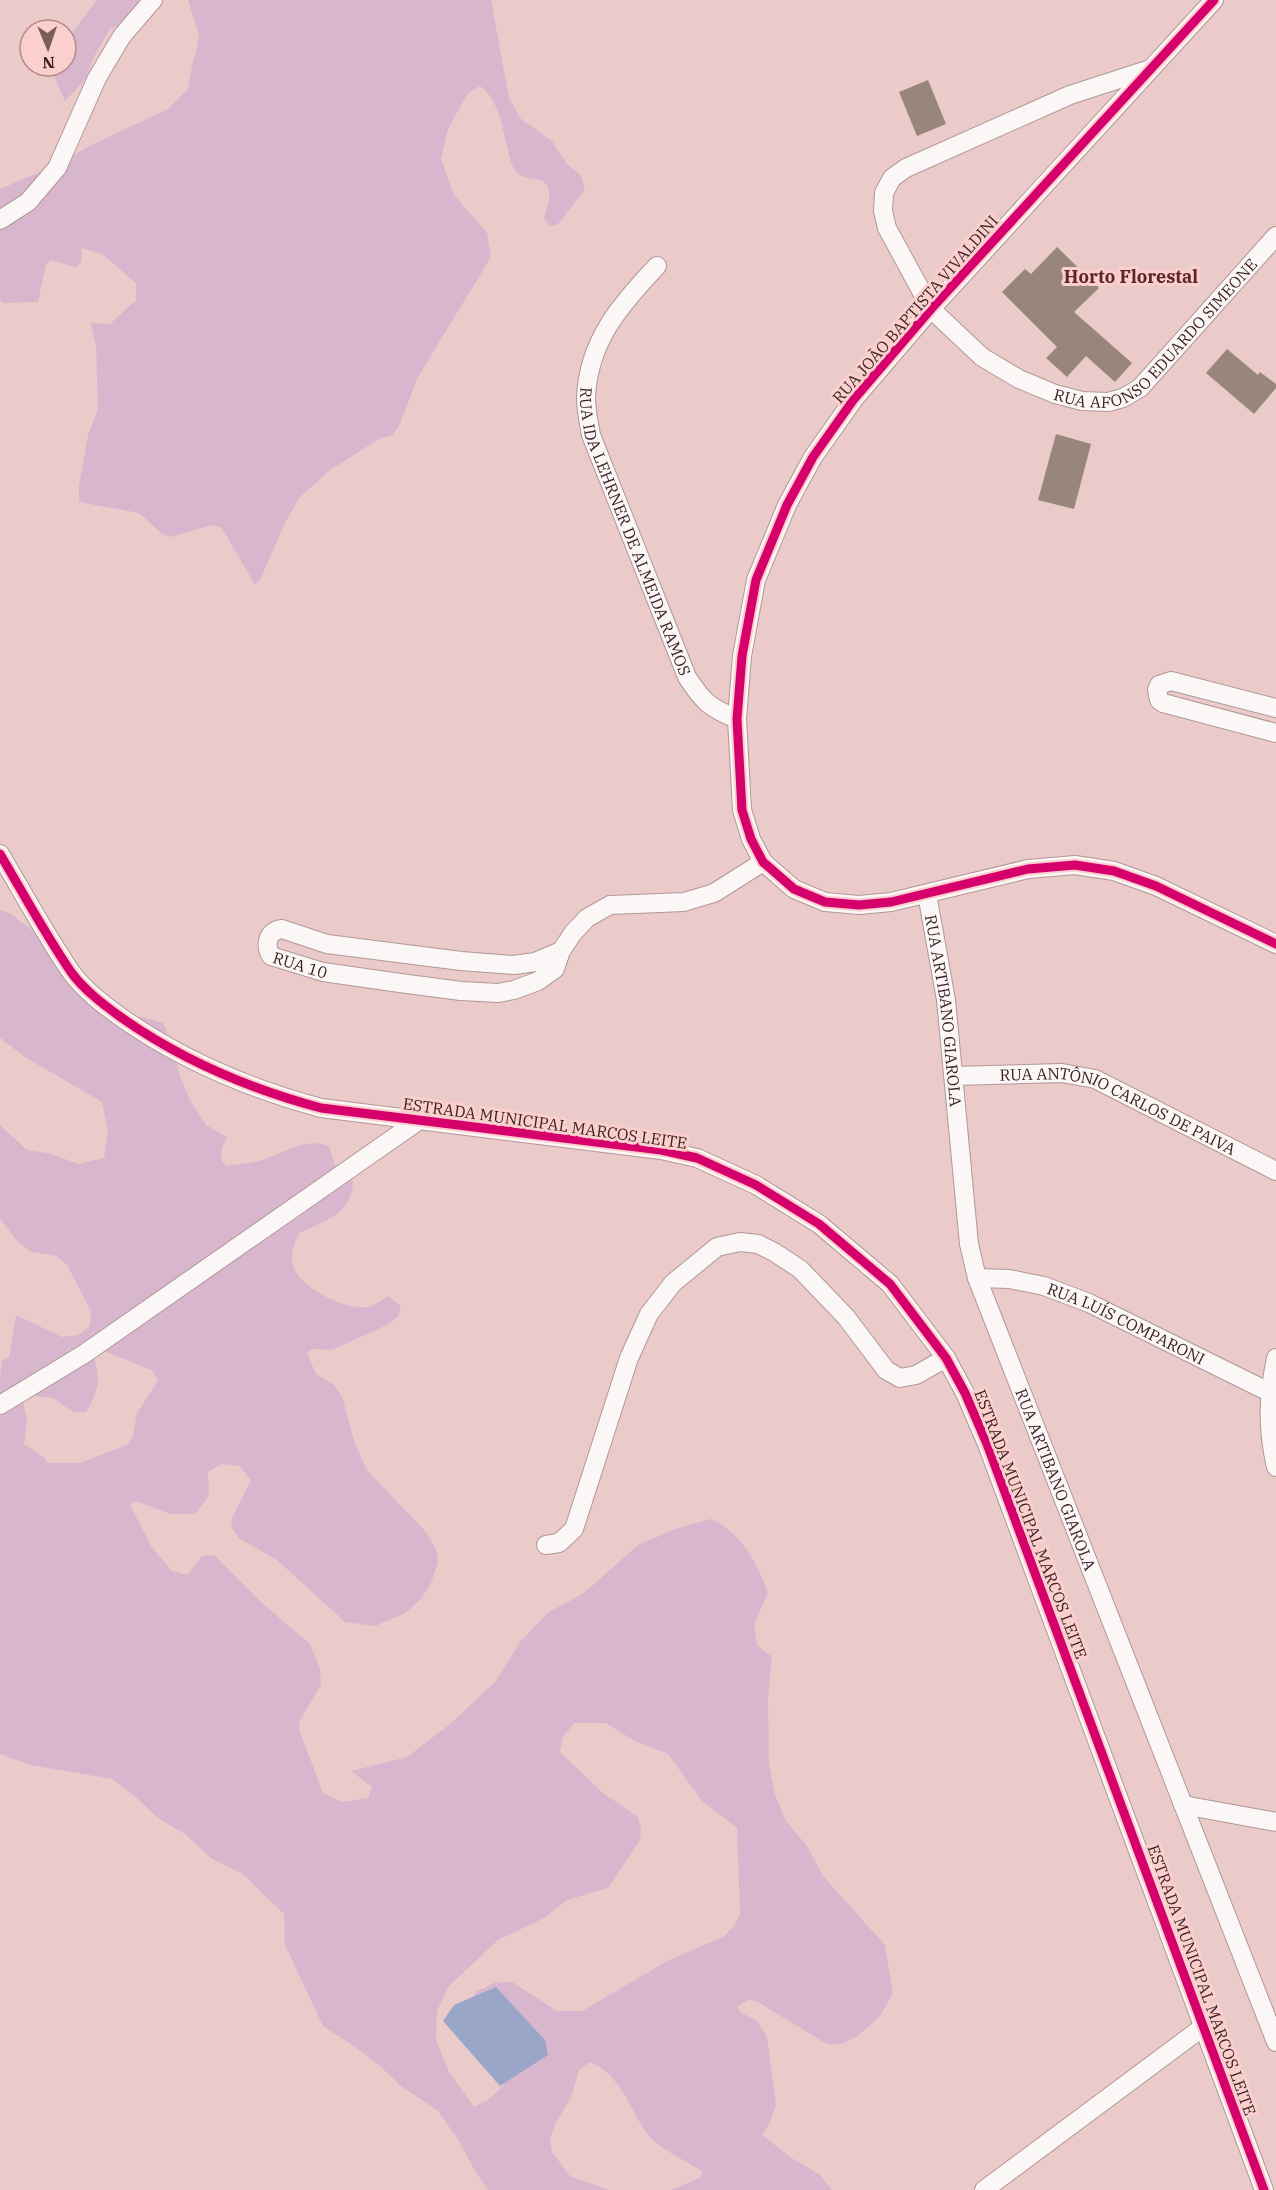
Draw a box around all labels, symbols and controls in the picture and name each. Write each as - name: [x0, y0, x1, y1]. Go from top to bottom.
- north arrow: [18, 18, 78, 78]
- text: N: [42, 53, 55, 73]
- street label: RUA JOÃO BAPTISTA VIVALDINI: [828, 211, 1002, 407]
- street label: RUA AFONSO EDUARDO SIMEONE: [1052, 254, 1261, 412]
- district label: Horto Florestal: [1064, 265, 1198, 288]
- street label: RUA IDA LEHRNER DE ALMEIDA RAMOS: [576, 386, 695, 678]
- street label: RUA ARTIBANO GIAROLA: [921, 913, 966, 1108]
- street label: RUA 10: [271, 947, 330, 983]
- street label: RUA ANTÔNIO CARLOS DE PAIVA: [999, 1063, 1239, 1159]
- street label: ESTRADA MUNICIPAL MARCOS LEITE: [402, 1093, 688, 1153]
- street label: RUA LUÍS COMPARONI: [1045, 1278, 1208, 1369]
- street label: RUA ARTIBANO GIAROLA: [1011, 1386, 1100, 1573]
- street label: ESTRADA MUNICIPAL MARCOS LEITE: [970, 1387, 1092, 1661]
- street label: ESTRADA MUNICIPAL MARCOS LEITE: [1144, 1842, 1260, 2118]

